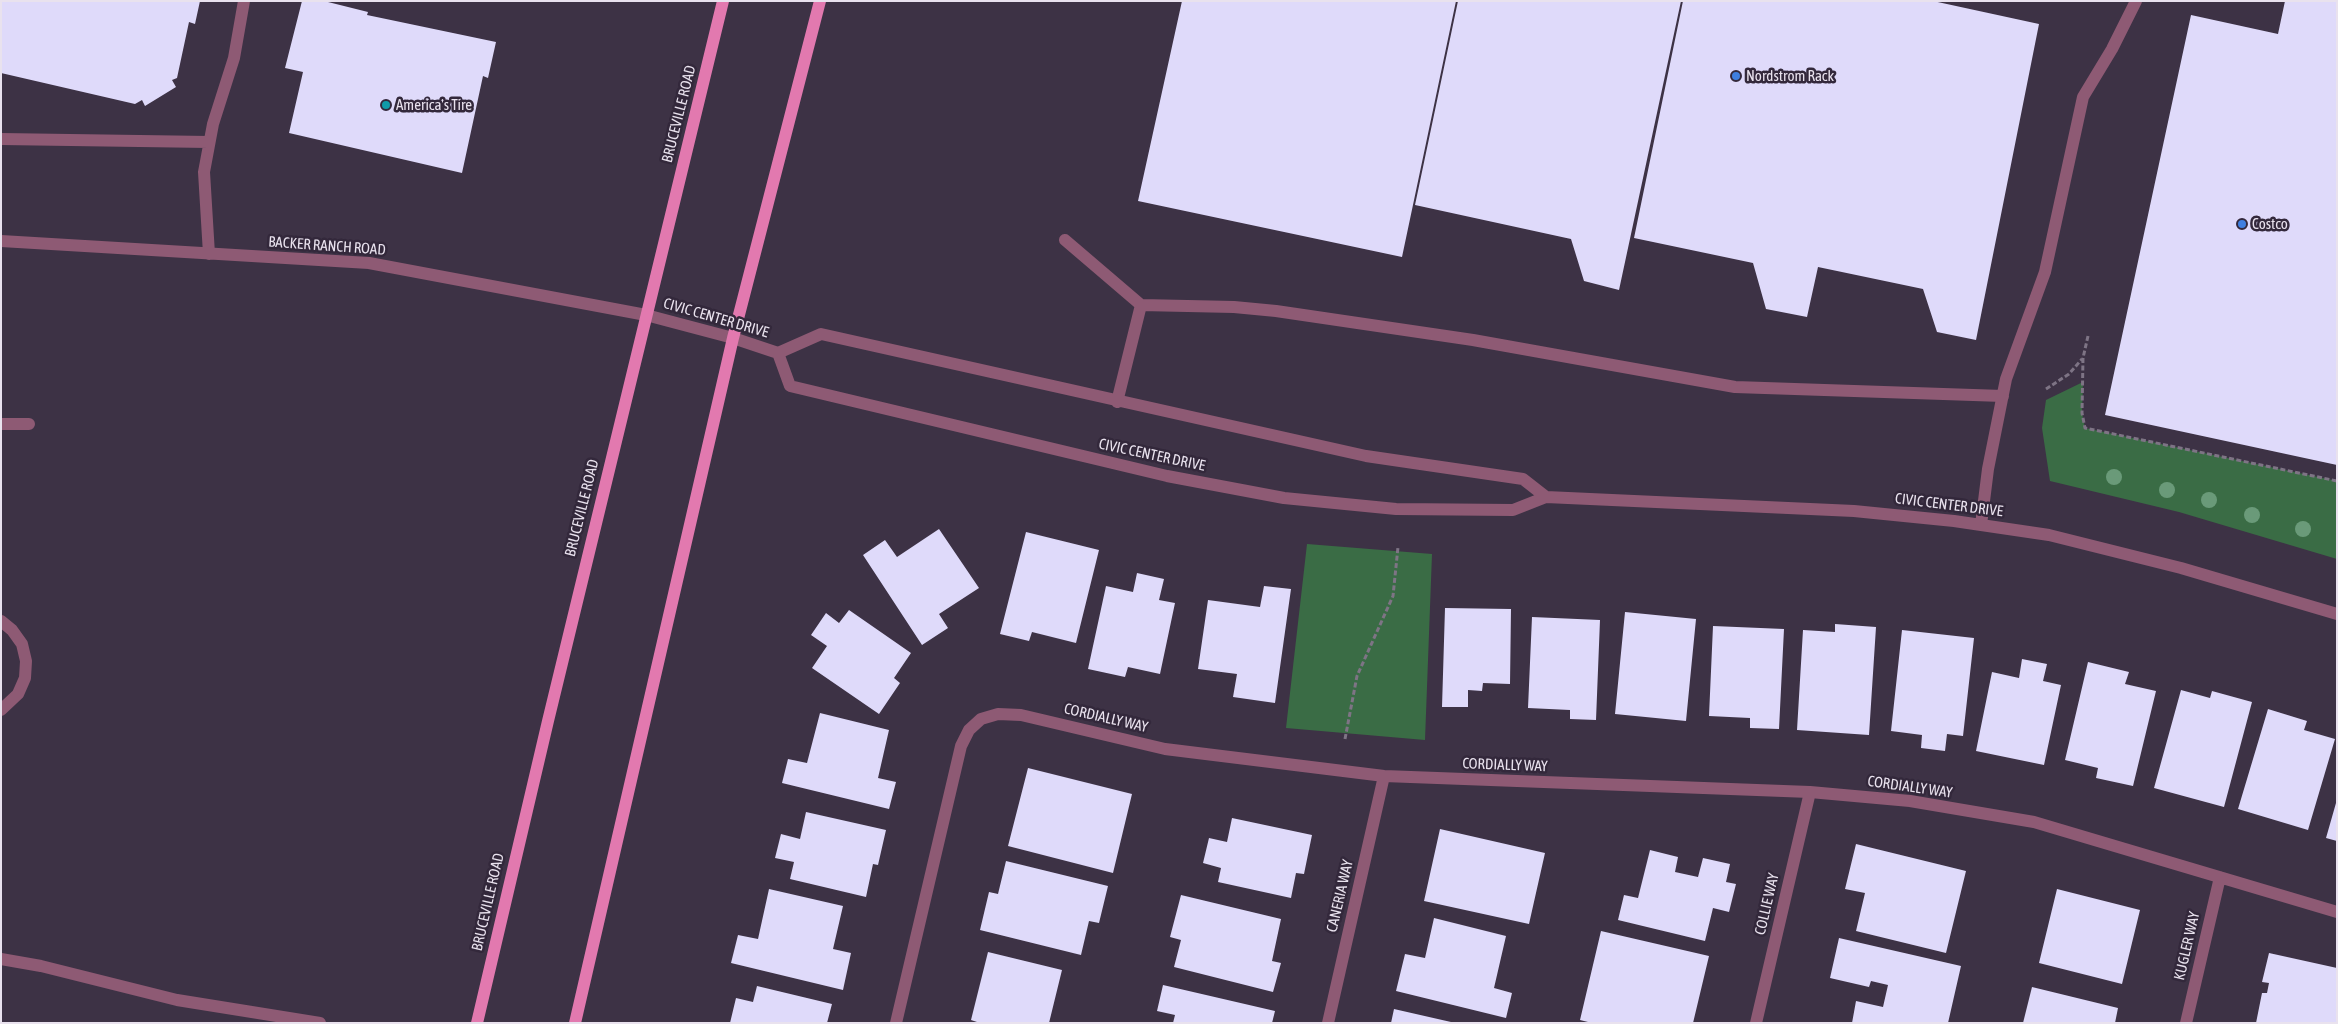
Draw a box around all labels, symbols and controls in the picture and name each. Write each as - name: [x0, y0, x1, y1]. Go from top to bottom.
- street label: BRUCEVILLE ROAD: [658, 63, 700, 165]
- place label: Nordstrom Rack: [1746, 67, 1834, 85]
- marker: Nordstrom Rack: [1730, 70, 1742, 82]
- place label: America's Tire: [396, 96, 472, 114]
- marker: America's Tire: [380, 99, 392, 111]
- place label: Costco: [2252, 215, 2288, 233]
- marker: Costco: [2236, 218, 2248, 230]
- street label: BACKER RANCH ROAD: [268, 233, 386, 259]
- street label: CIVIC CENTER DRIVE: [661, 294, 771, 342]
- street label: CIVIC CENTER DRIVE: [1097, 435, 1207, 475]
- street label: BRUCEVILLE ROAD: [561, 457, 603, 559]
- street label: CIVIC CENTER DRIVE: [1894, 489, 2004, 521]
- street label: CORDIALLY WAY: [1062, 700, 1150, 736]
- street label: CORDIALLY WAY: [1462, 755, 1548, 775]
- street label: CORDIALLY WAY: [1866, 772, 1954, 802]
- street label: BRUCEVILLE ROAD: [468, 851, 508, 953]
- street label: CANERIA WAY: [1323, 858, 1357, 934]
- street label: COLLIE WAY: [1751, 871, 1783, 937]
- street label: KUGLER WAY: [2170, 910, 2204, 982]

